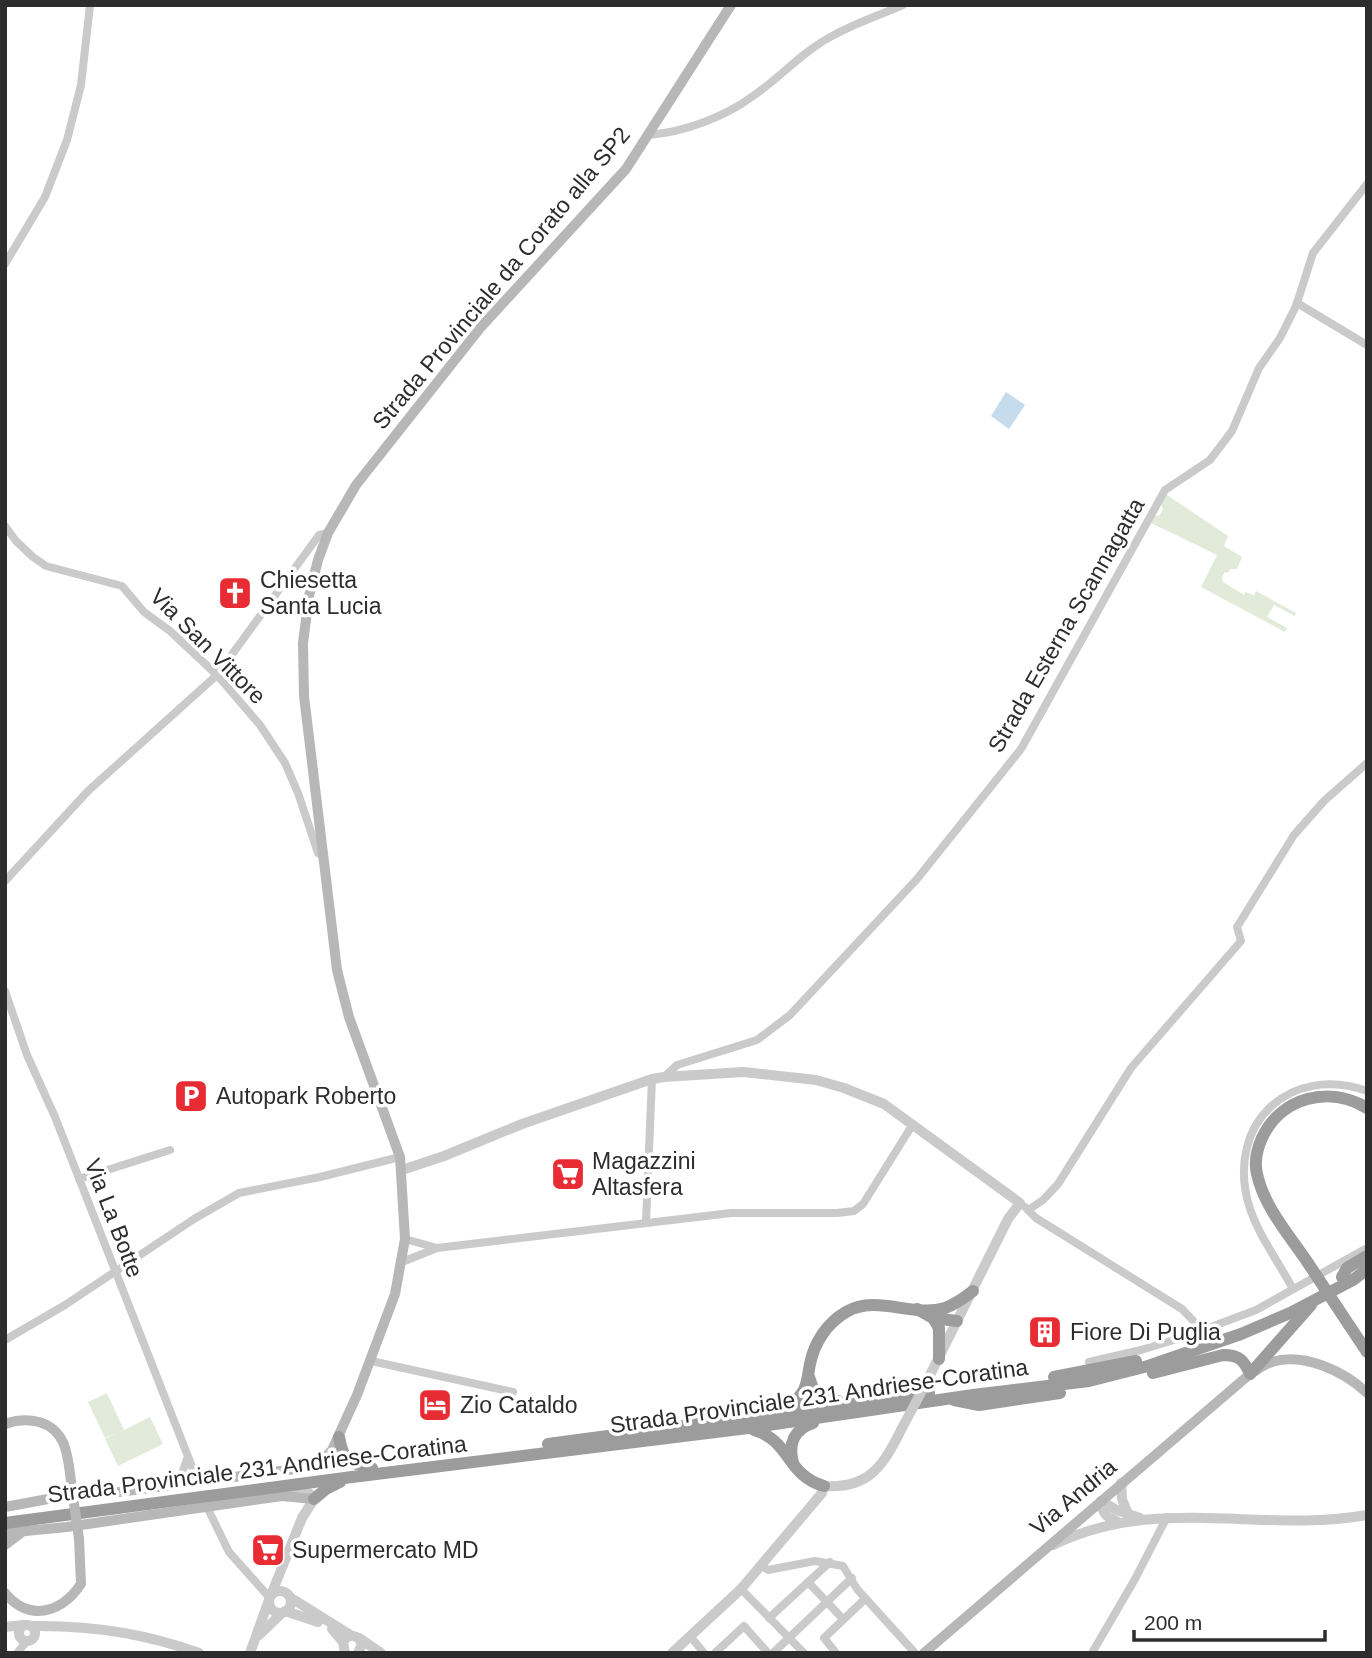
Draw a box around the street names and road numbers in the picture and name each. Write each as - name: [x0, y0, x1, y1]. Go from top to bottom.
- street label: Strada Provinciale da Corato alla SP2: [367, 122, 635, 434]
- street label: Strada Esterna Scannagatta: [982, 493, 1150, 757]
- street label: Via San Vittore: [145, 583, 271, 709]
- street label: Via La Botte: [79, 1155, 149, 1281]
- street label: Strada Provinciale 231 Andriese-Coratina: [608, 1354, 1030, 1438]
- street label: Strada Provinciale 231 Andriese-Coratina: [46, 1430, 468, 1508]
- street label: Via Andria: [1025, 1453, 1122, 1541]

